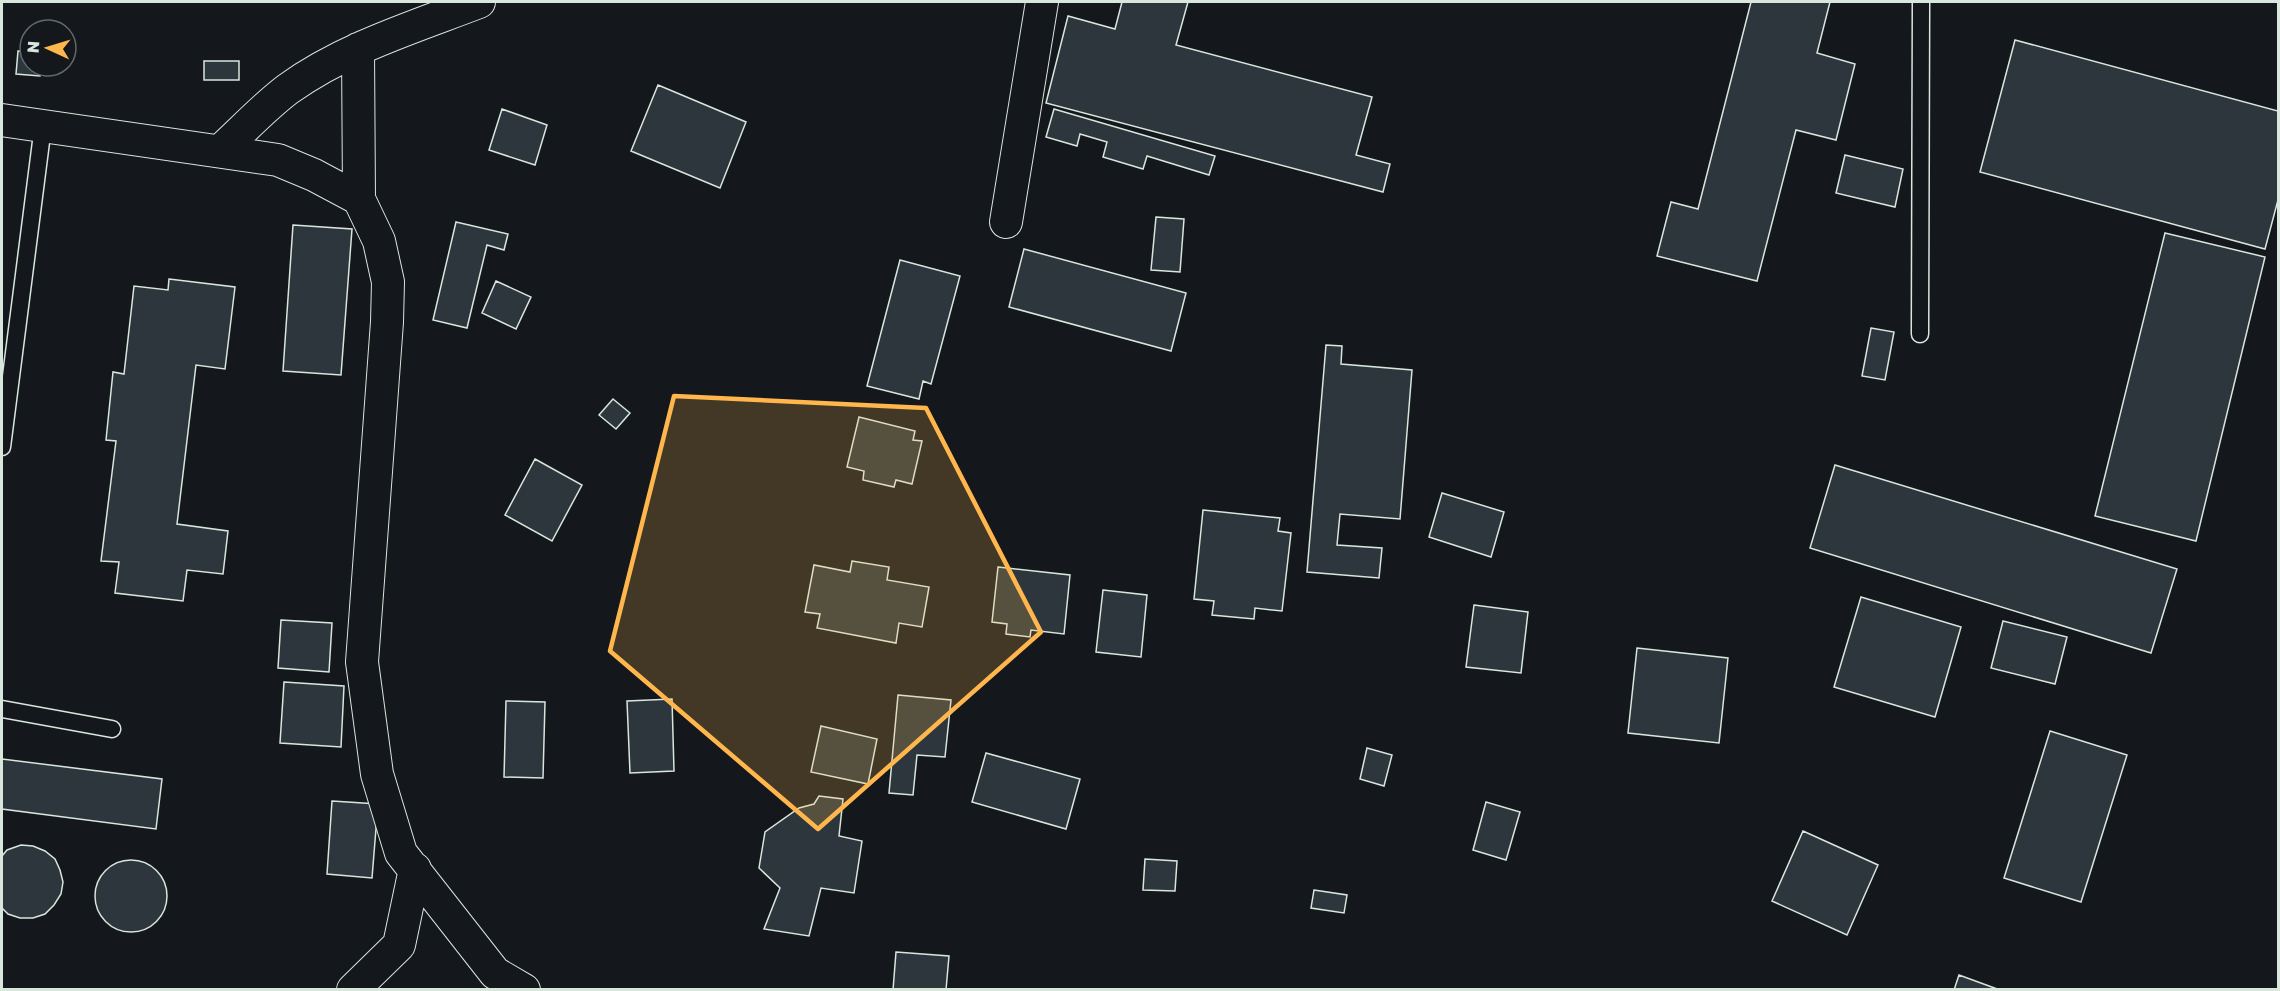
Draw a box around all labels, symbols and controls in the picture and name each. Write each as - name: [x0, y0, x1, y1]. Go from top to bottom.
- north arrow: [18, 18, 78, 78]
- text: N: [23, 40, 43, 54]

